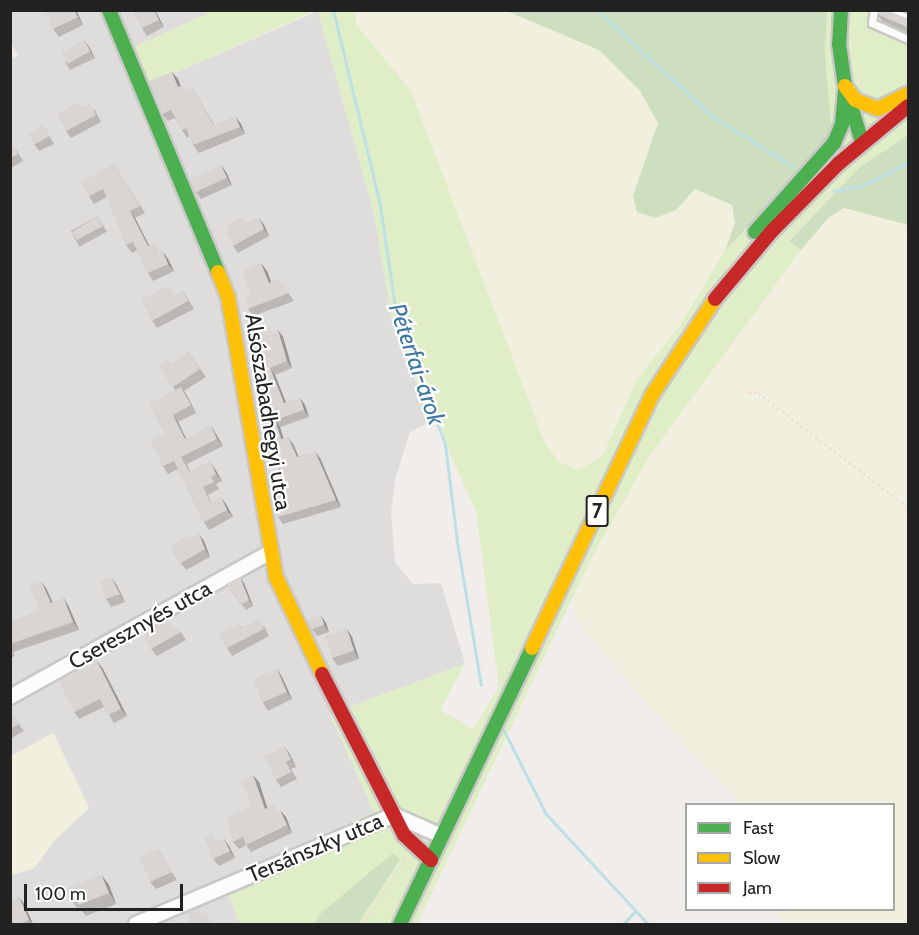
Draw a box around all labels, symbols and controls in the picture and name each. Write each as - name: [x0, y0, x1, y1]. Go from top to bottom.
- water label: Péterfai-árok: [383, 299, 451, 429]
- street label: Alsószabadhegyi utca: [239, 312, 297, 512]
- road number: 7: [585, 493, 609, 529]
- street label: Cseresznyés utca: [64, 575, 216, 675]
- legend: [685, 803, 895, 911]
- street label: Tersánszky utca: [243, 808, 387, 888]
- text: Fast: [743, 817, 774, 839]
- text: Slow: [743, 847, 780, 869]
- scale bar: [27, 872, 186, 910]
- text: Jam: [743, 877, 772, 899]
- text: 100 m: [35, 883, 86, 905]

